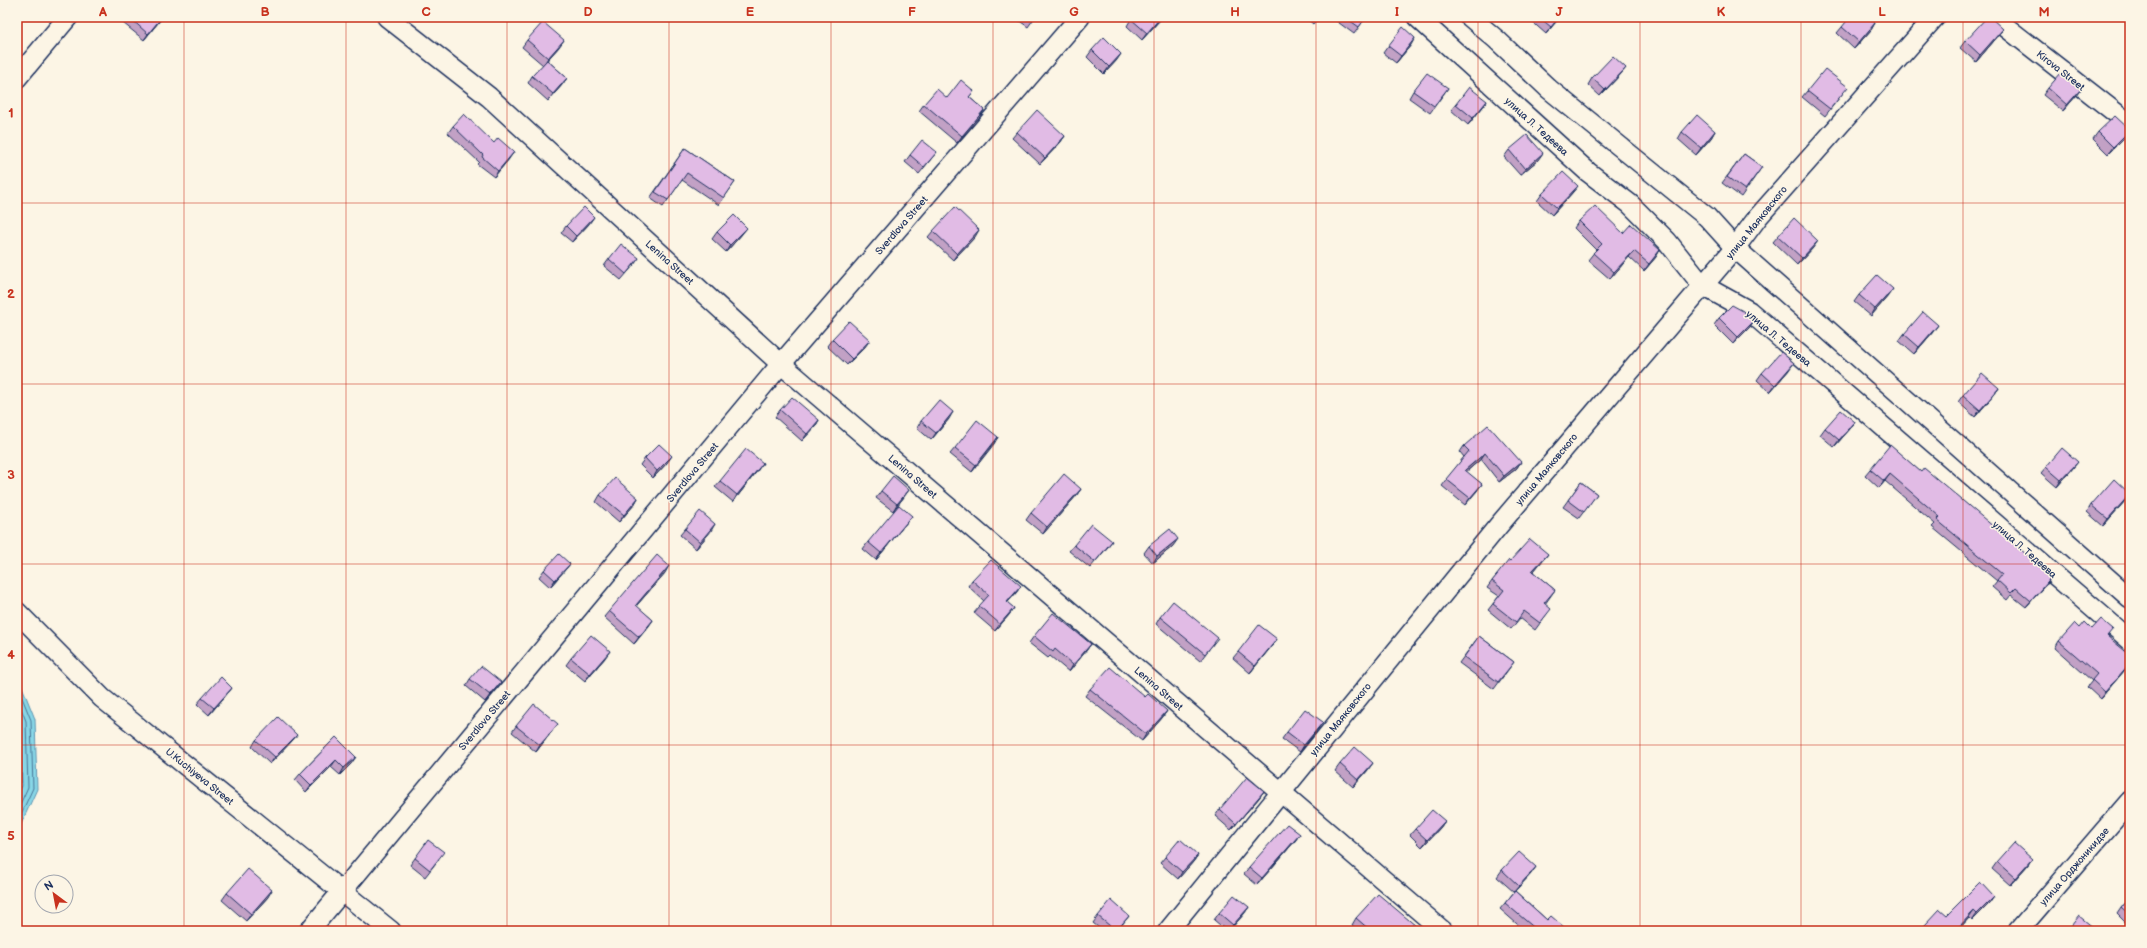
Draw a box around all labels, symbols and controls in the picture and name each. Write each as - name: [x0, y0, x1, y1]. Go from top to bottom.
- text: A: [98, 4, 107, 20]
- text: B: [260, 4, 270, 20]
- text: C: [421, 4, 431, 20]
- text: D: [583, 4, 593, 20]
- text: E: [746, 4, 755, 20]
- text: F: [908, 4, 916, 20]
- text: G: [1069, 4, 1079, 20]
- text: H: [1230, 4, 1240, 20]
- text: I: [1395, 4, 1399, 20]
- text: J: [1555, 4, 1563, 20]
- text: K: [1717, 4, 1726, 20]
- text: L: [1878, 4, 1886, 20]
- text: M: [2038, 4, 2050, 20]
- street label: Kirova Street: [2034, 48, 2087, 93]
- street label: улица Л. Тедеева: [1502, 95, 1571, 158]
- text: 1: [8, 105, 14, 121]
- street label: улица Маяковского: [1724, 184, 1790, 261]
- street label: Sverdlova Street: [873, 194, 931, 257]
- street label: Lenina Street: [643, 238, 696, 287]
- text: 2: [7, 286, 15, 302]
- street label: улица Л. Тедеева: [1743, 308, 1813, 369]
- street label: улица Маяковского: [1513, 431, 1580, 508]
- street label: Sverdlova Street: [664, 440, 721, 505]
- street label: Lenina Street: [886, 452, 939, 501]
- text: 3: [7, 467, 15, 483]
- street label: улица Л. Тедеева: [1990, 519, 2059, 581]
- text: 4: [7, 647, 15, 663]
- street label: Lenina Street: [1132, 664, 1185, 713]
- street label: улица Маяковского: [1308, 681, 1374, 758]
- street label: Sverdlova Street: [456, 688, 513, 753]
- street label: U.Kuchiyeva Street: [163, 746, 236, 808]
- street label: улица Орджоникидзе: [2038, 825, 2112, 908]
- text: 5: [7, 828, 15, 844]
- north arrow: [34, 874, 74, 914]
- text: N: [42, 878, 56, 894]

